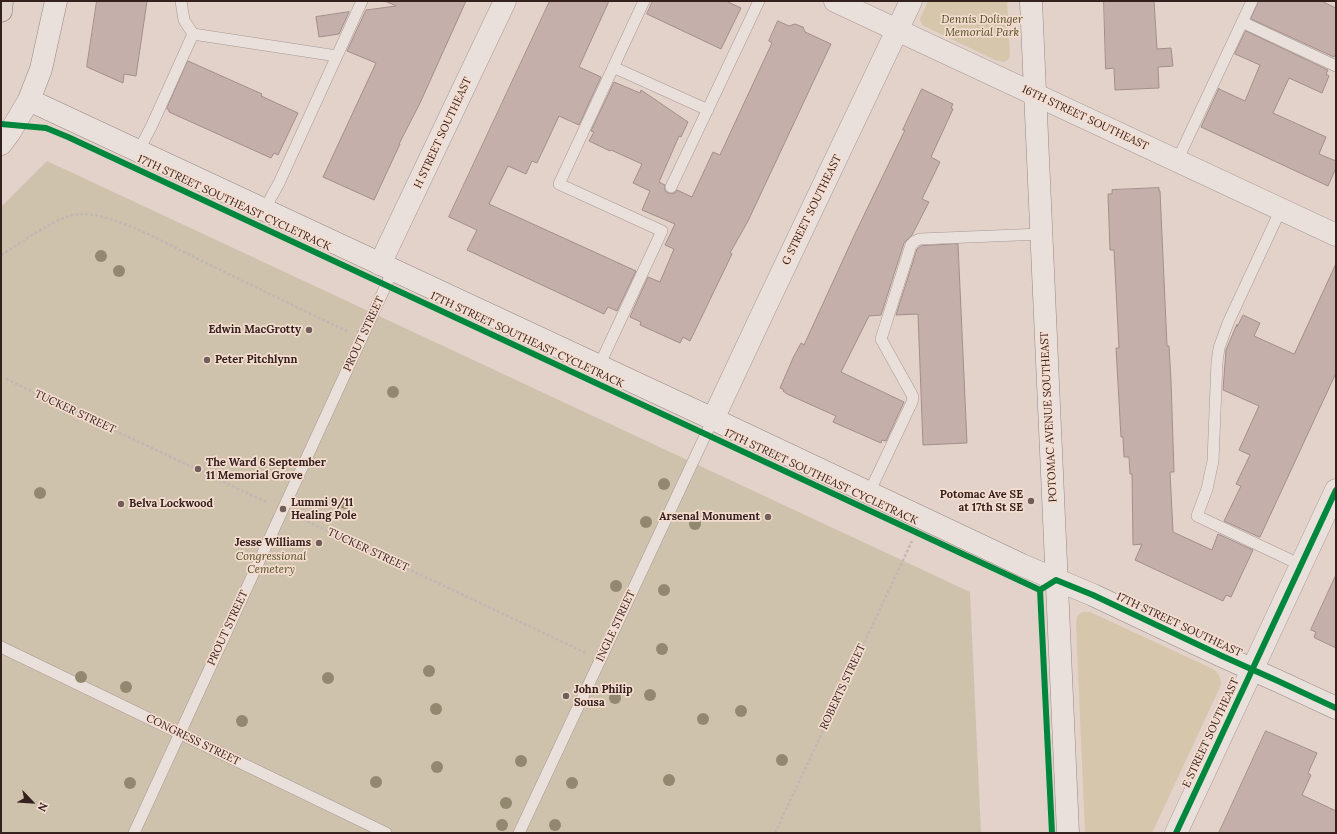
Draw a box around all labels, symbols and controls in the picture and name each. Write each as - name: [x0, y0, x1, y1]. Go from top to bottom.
- park label: Dennis Dolinger Memorial Park: [941, 13, 1023, 39]
- street label: H STREET SOUTHEAST: [411, 75, 475, 191]
- street label: 16TH STREET SOUTHEAST: [1019, 83, 1151, 153]
- street label: 17TH STREET SOUTHEAST CYCLETRACK: [135, 152, 333, 254]
- street label: G STREET SOUTHEAST: [780, 153, 844, 267]
- street label: 17TH STREET SOUTHEAST CYCLETRACK: [428, 289, 626, 391]
- street label: PROUT STREET: [341, 294, 387, 374]
- place label: Edwin MacGrotty: [209, 323, 301, 337]
- marker: Edwin MacGrotty: [304, 325, 314, 335]
- street label: POTOMAC AVENUE SOUTHEAST: [1038, 331, 1060, 503]
- place label: Peter Pitchlynn: [215, 353, 297, 367]
- marker: Peter Pitchlynn: [202, 355, 212, 365]
- street label: TUCKER STREET: [32, 387, 118, 437]
- street label: 17TH STREET SOUTHEAST CYCLETRACK: [722, 426, 920, 528]
- place label: The Ward 6 September 11 Memorial Grove: [206, 456, 326, 482]
- marker: The Ward 6 September 11 Memorial Grove: [193, 464, 203, 474]
- place label: Potomac Ave SE at 17th St SE: [940, 488, 1023, 514]
- place label: Lummi 9/11 Healing Pole: [291, 496, 357, 522]
- marker: Potomac Ave SE at 17th St SE: [1026, 496, 1036, 506]
- place label: Belva Lockwood: [129, 497, 213, 511]
- marker: Belva Lockwood: [116, 499, 126, 509]
- marker: Lummi 9/11 Healing Pole: [278, 504, 288, 514]
- place label: Arsenal Monument: [659, 510, 760, 524]
- marker: Arsenal Monument: [763, 512, 773, 522]
- street label: TUCKER STREET: [325, 525, 411, 575]
- place label: Jesse Williams: [235, 536, 311, 550]
- marker: Jesse Williams: [314, 538, 324, 548]
- park label: Congressional Cemetery: [236, 550, 306, 576]
- street label: PROUT STREET: [205, 588, 251, 668]
- street label: INGLE STREET: [594, 588, 638, 664]
- street label: 17TH STREET SOUTHEAST: [1114, 590, 1244, 660]
- street label: ROBERTS STREET: [817, 642, 869, 732]
- street label: E STREET SOUTHEAST: [1180, 676, 1242, 790]
- place label: John Philip Sousa: [574, 683, 633, 709]
- marker: John Philip Sousa: [561, 691, 571, 701]
- street label: CONGRESS STREET: [144, 711, 242, 769]
- north arrow: [12, 782, 52, 822]
- text: N: [35, 800, 51, 814]

